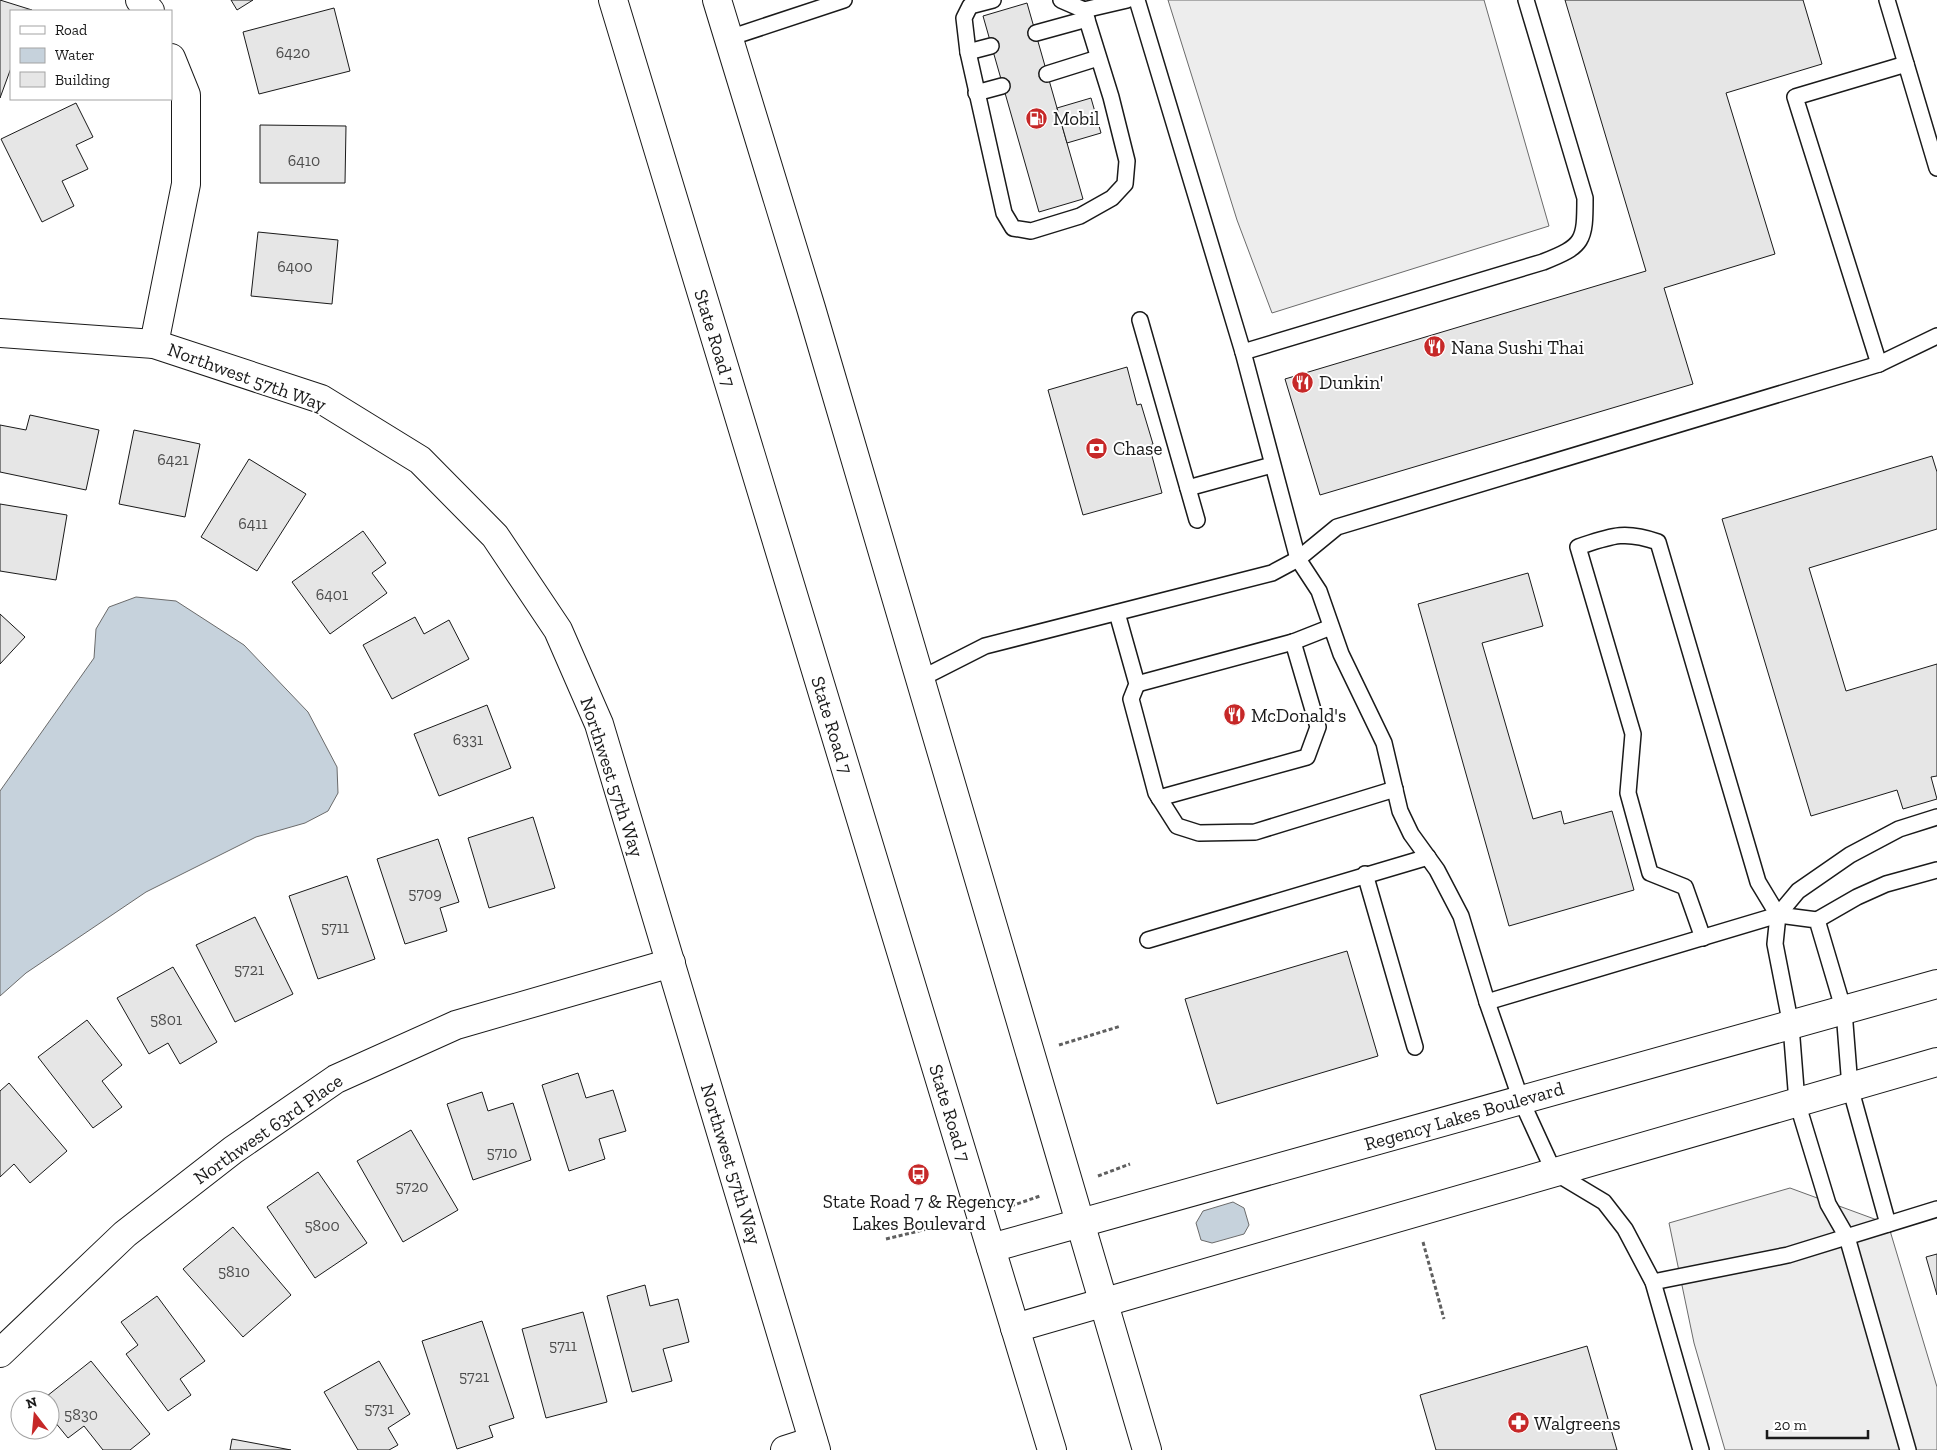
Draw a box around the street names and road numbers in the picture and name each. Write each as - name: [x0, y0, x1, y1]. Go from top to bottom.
- street label: State Road 7: [689, 286, 741, 390]
- street label: Northwest 57th Way: [165, 338, 330, 416]
- street label: State Road 7: [806, 673, 858, 777]
- street label: Northwest 57th Way: [575, 694, 649, 860]
- street label: State Road 7: [924, 1061, 976, 1165]
- street label: Northwest 63rd Place: [189, 1069, 347, 1189]
- street label: Regency Lakes Boulevard: [1362, 1076, 1567, 1156]
- street label: Northwest 57th Way: [696, 1081, 766, 1247]

